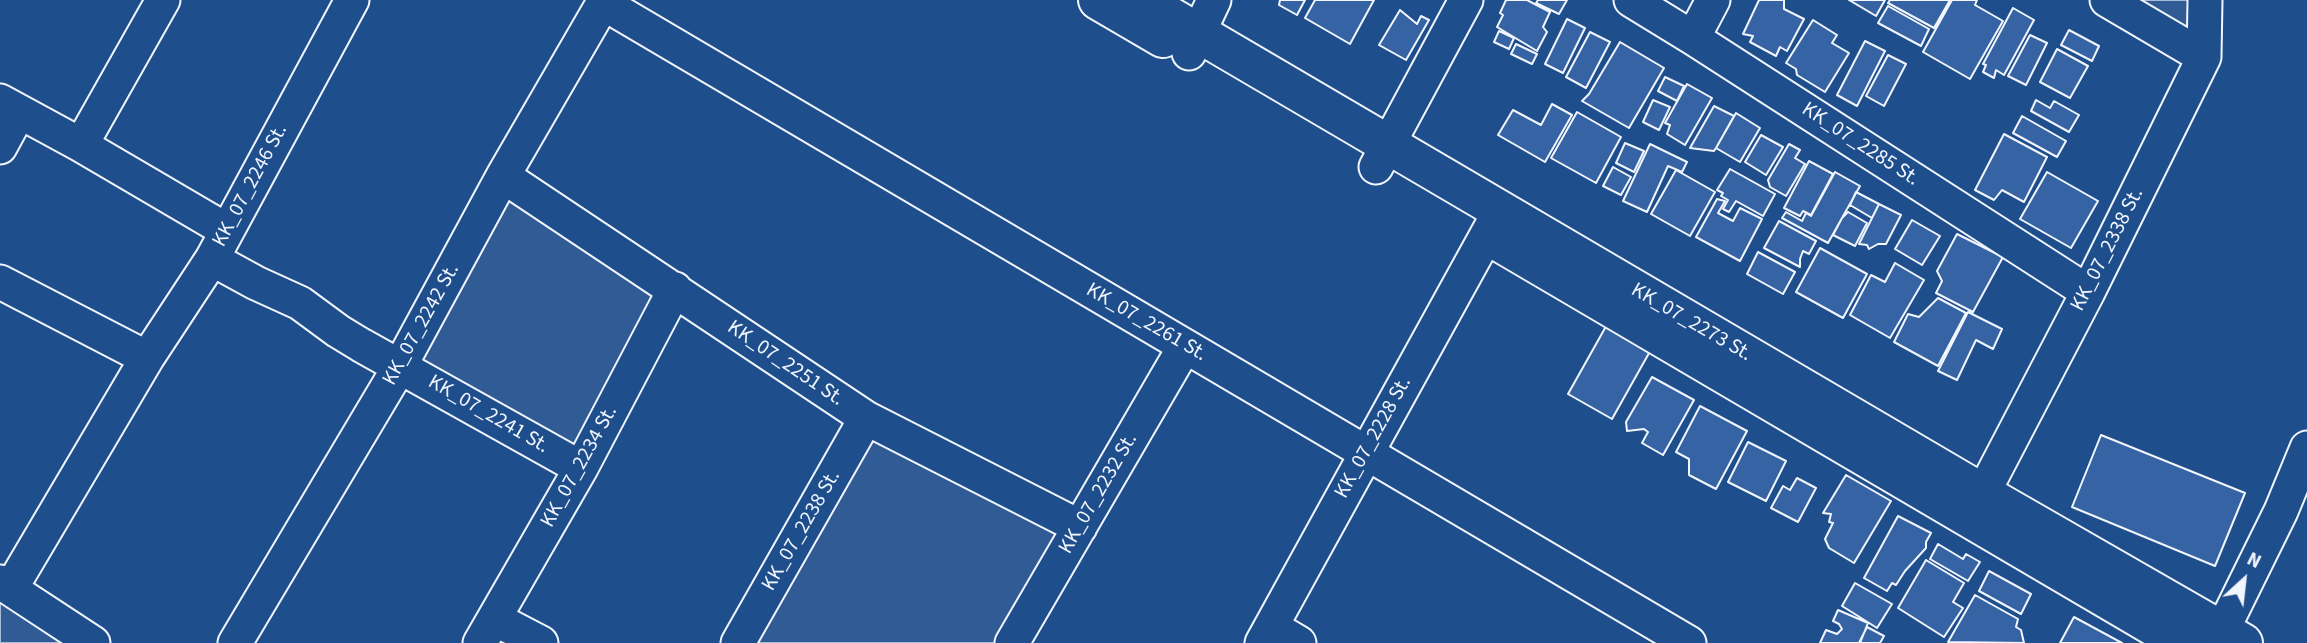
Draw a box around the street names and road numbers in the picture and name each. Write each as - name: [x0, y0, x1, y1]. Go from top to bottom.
- street label: KK_07_2285 St.: [1796, 98, 1924, 192]
- street label: KK_07_2246 St.: [208, 120, 294, 252]
- street label: KK_07_2338 St.: [2066, 184, 2150, 316]
- street label: KK_07_2242 St.: [378, 260, 466, 390]
- street label: KK_07_2261 St.: [1081, 278, 1211, 368]
- street label: KK_07_2273 St.: [1626, 278, 1756, 368]
- street label: KK_07_2251 St.: [722, 316, 848, 412]
- street label: KK_07_2241 St.: [423, 370, 553, 460]
- street label: KK_07_2228 St.: [1330, 373, 1418, 503]
- street label: KK_07_2234 St.: [536, 402, 624, 532]
- street label: KK_07_2232 St.: [1054, 429, 1144, 559]
- street label: KK_07_2238 St.: [757, 466, 847, 596]

